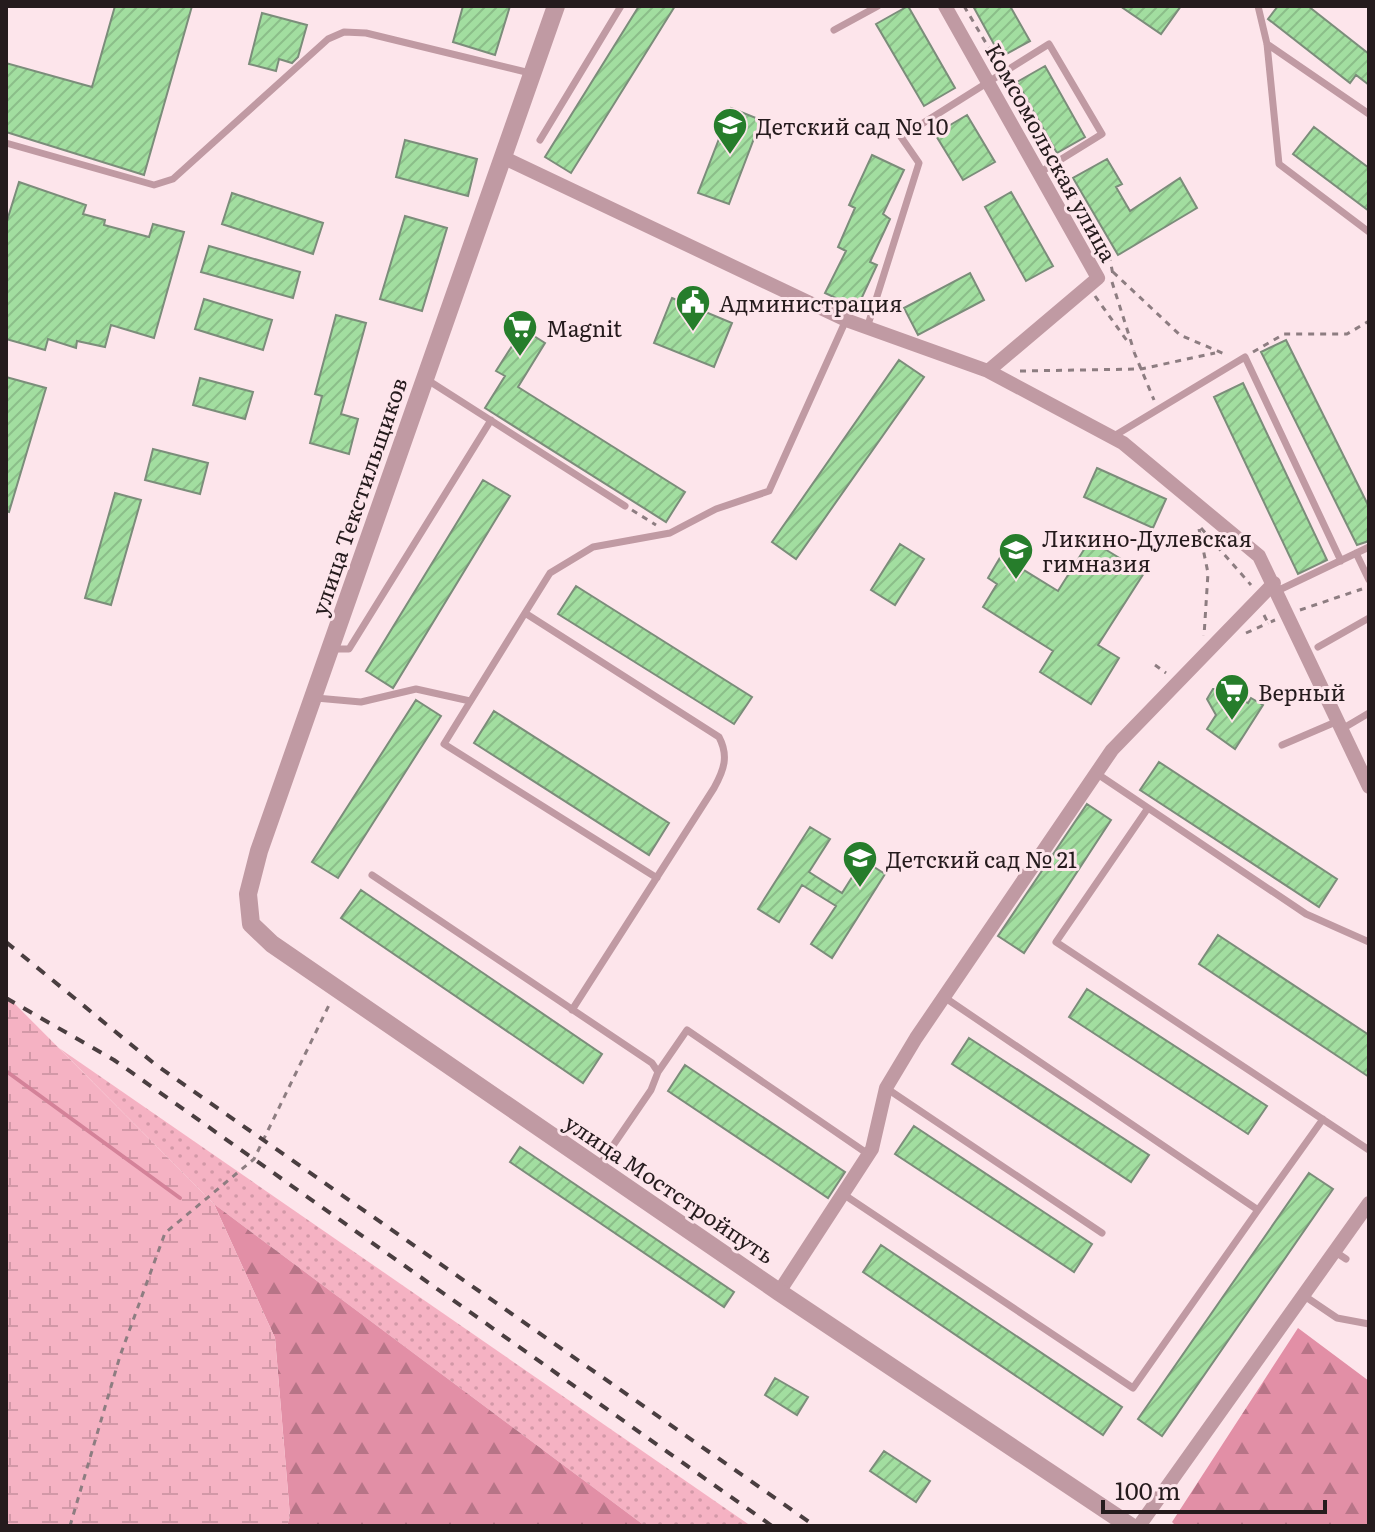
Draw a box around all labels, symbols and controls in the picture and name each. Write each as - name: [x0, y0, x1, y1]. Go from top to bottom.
- street label: Комсомольская улица: [978, 37, 1126, 268]
- school or university icon: Детский сад № 10: [711, 106, 749, 156]
- place label: Детский сад № 10: [756, 109, 948, 142]
- public building icon: Администрация: [674, 283, 712, 333]
- place label: Администрация: [719, 286, 903, 319]
- supermarket icon: Magnit: [501, 308, 539, 358]
- place label: Magnit: [546, 311, 622, 344]
- street label: улица Текстильщиков: [302, 373, 414, 619]
- place label: Ликино-Дулевская гимназия: [1042, 521, 1252, 579]
- school or university icon: Ликино-Дулевская гимназия: [997, 531, 1035, 581]
- supermarket icon: Верный: [1213, 672, 1251, 722]
- place label: Верный: [1258, 675, 1346, 708]
- school or university icon: Детский сад № 21: [841, 839, 879, 889]
- place label: Детский сад № 21: [886, 842, 1077, 875]
- street label: улица Мостстройпуть: [558, 1105, 782, 1271]
- scale bar: [1103, 1464, 1325, 1514]
- text: 100 m: [1115, 1472, 1181, 1507]

